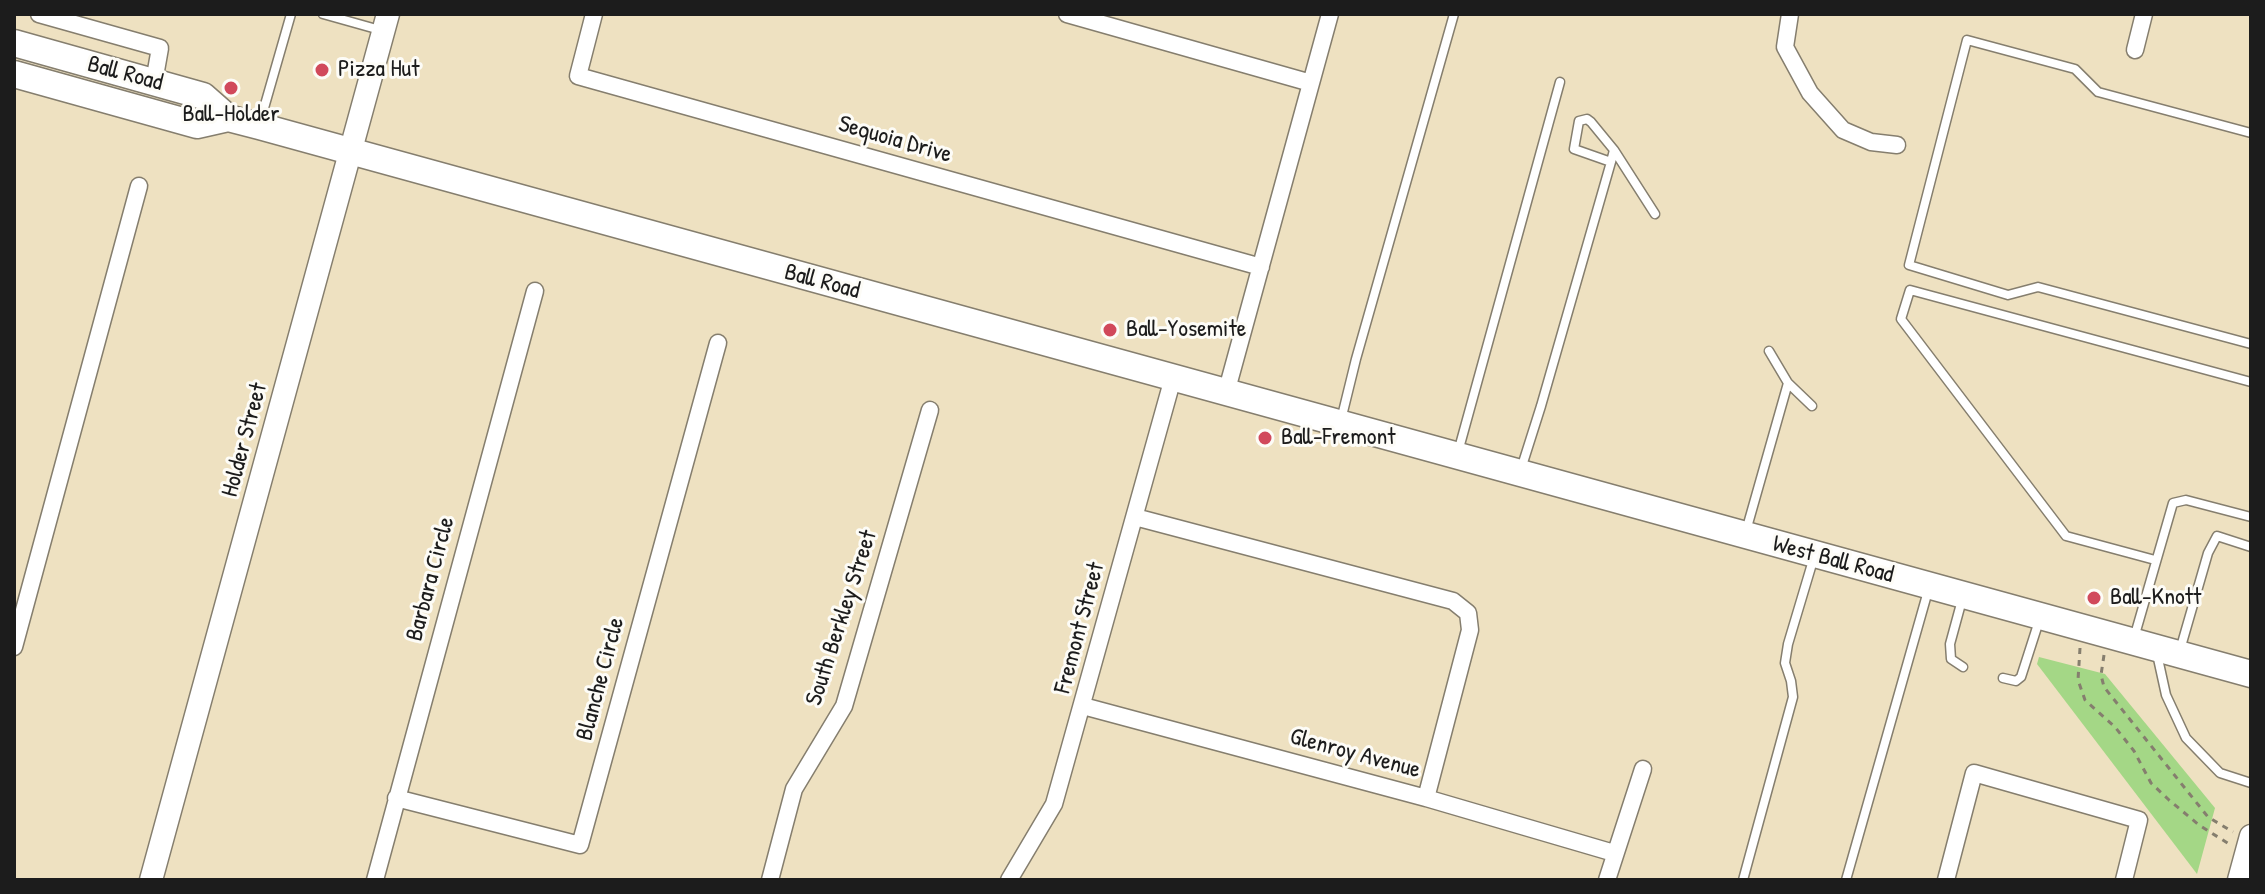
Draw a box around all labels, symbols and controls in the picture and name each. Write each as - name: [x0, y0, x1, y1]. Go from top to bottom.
- street label: Ball Road: [84, 50, 166, 98]
- place label: Pizza Hut: [338, 56, 419, 84]
- marker: Pizza Hut: [313, 61, 331, 79]
- marker: Ball-Holder: [222, 79, 240, 97]
- place label: Ball-Holder: [182, 101, 280, 129]
- street label: Sequoia Drive: [835, 110, 955, 170]
- street label: Ball Road: [781, 258, 863, 306]
- place label: Ball-Yosemite: [1126, 316, 1246, 344]
- marker: Ball-Yosemite: [1101, 321, 1119, 339]
- street label: Holder Street: [216, 380, 274, 500]
- place label: Ball-Fremont: [1281, 424, 1396, 452]
- marker: Ball-Fremont: [1256, 429, 1274, 447]
- street label: Barbara Circle: [401, 514, 461, 644]
- street label: South Berkley Street: [800, 527, 884, 709]
- street label: West Ball Road: [1769, 530, 1897, 590]
- street label: Fremont Street: [1049, 559, 1111, 697]
- place label: Ball-Knott: [2110, 584, 2201, 612]
- marker: Ball-Knott: [2085, 589, 2103, 607]
- street label: Blanche Circle: [571, 614, 631, 744]
- street label: Glenroy Avenue: [1287, 723, 1423, 785]

